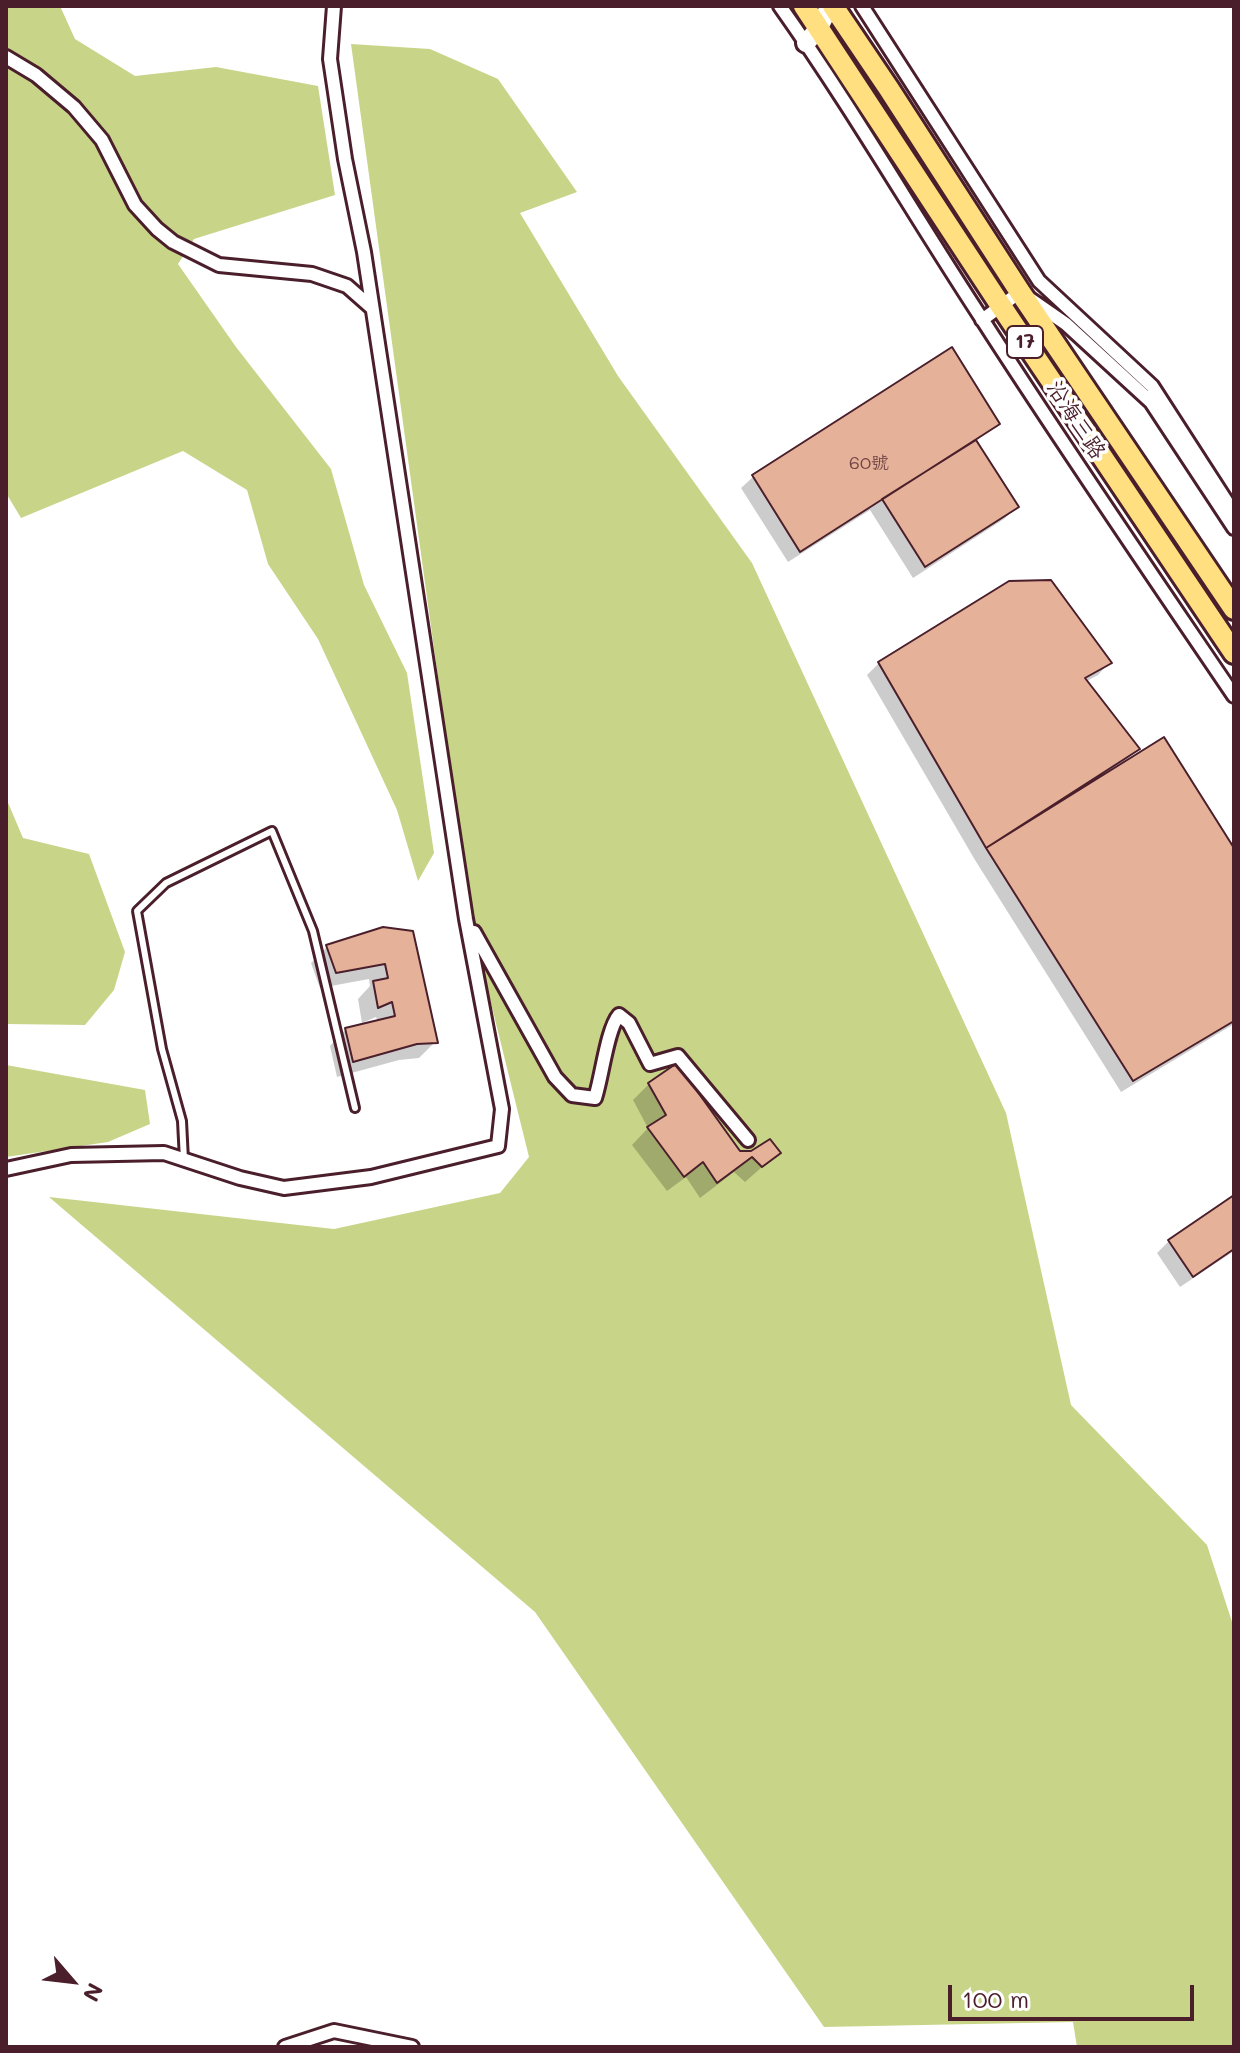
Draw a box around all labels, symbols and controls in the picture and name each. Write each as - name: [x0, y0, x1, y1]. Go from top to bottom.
- road number: 17: [1007, 326, 1043, 358]
- street label: 沿海三路: [1041, 376, 1111, 464]
- house number: 60號: [849, 452, 889, 474]
- north arrow: [32, 1941, 112, 2021]
- scale bar: [952, 1969, 1198, 2019]
- text: N: [77, 1978, 110, 2007]
- text: 100 m: [962, 1983, 1029, 2014]

